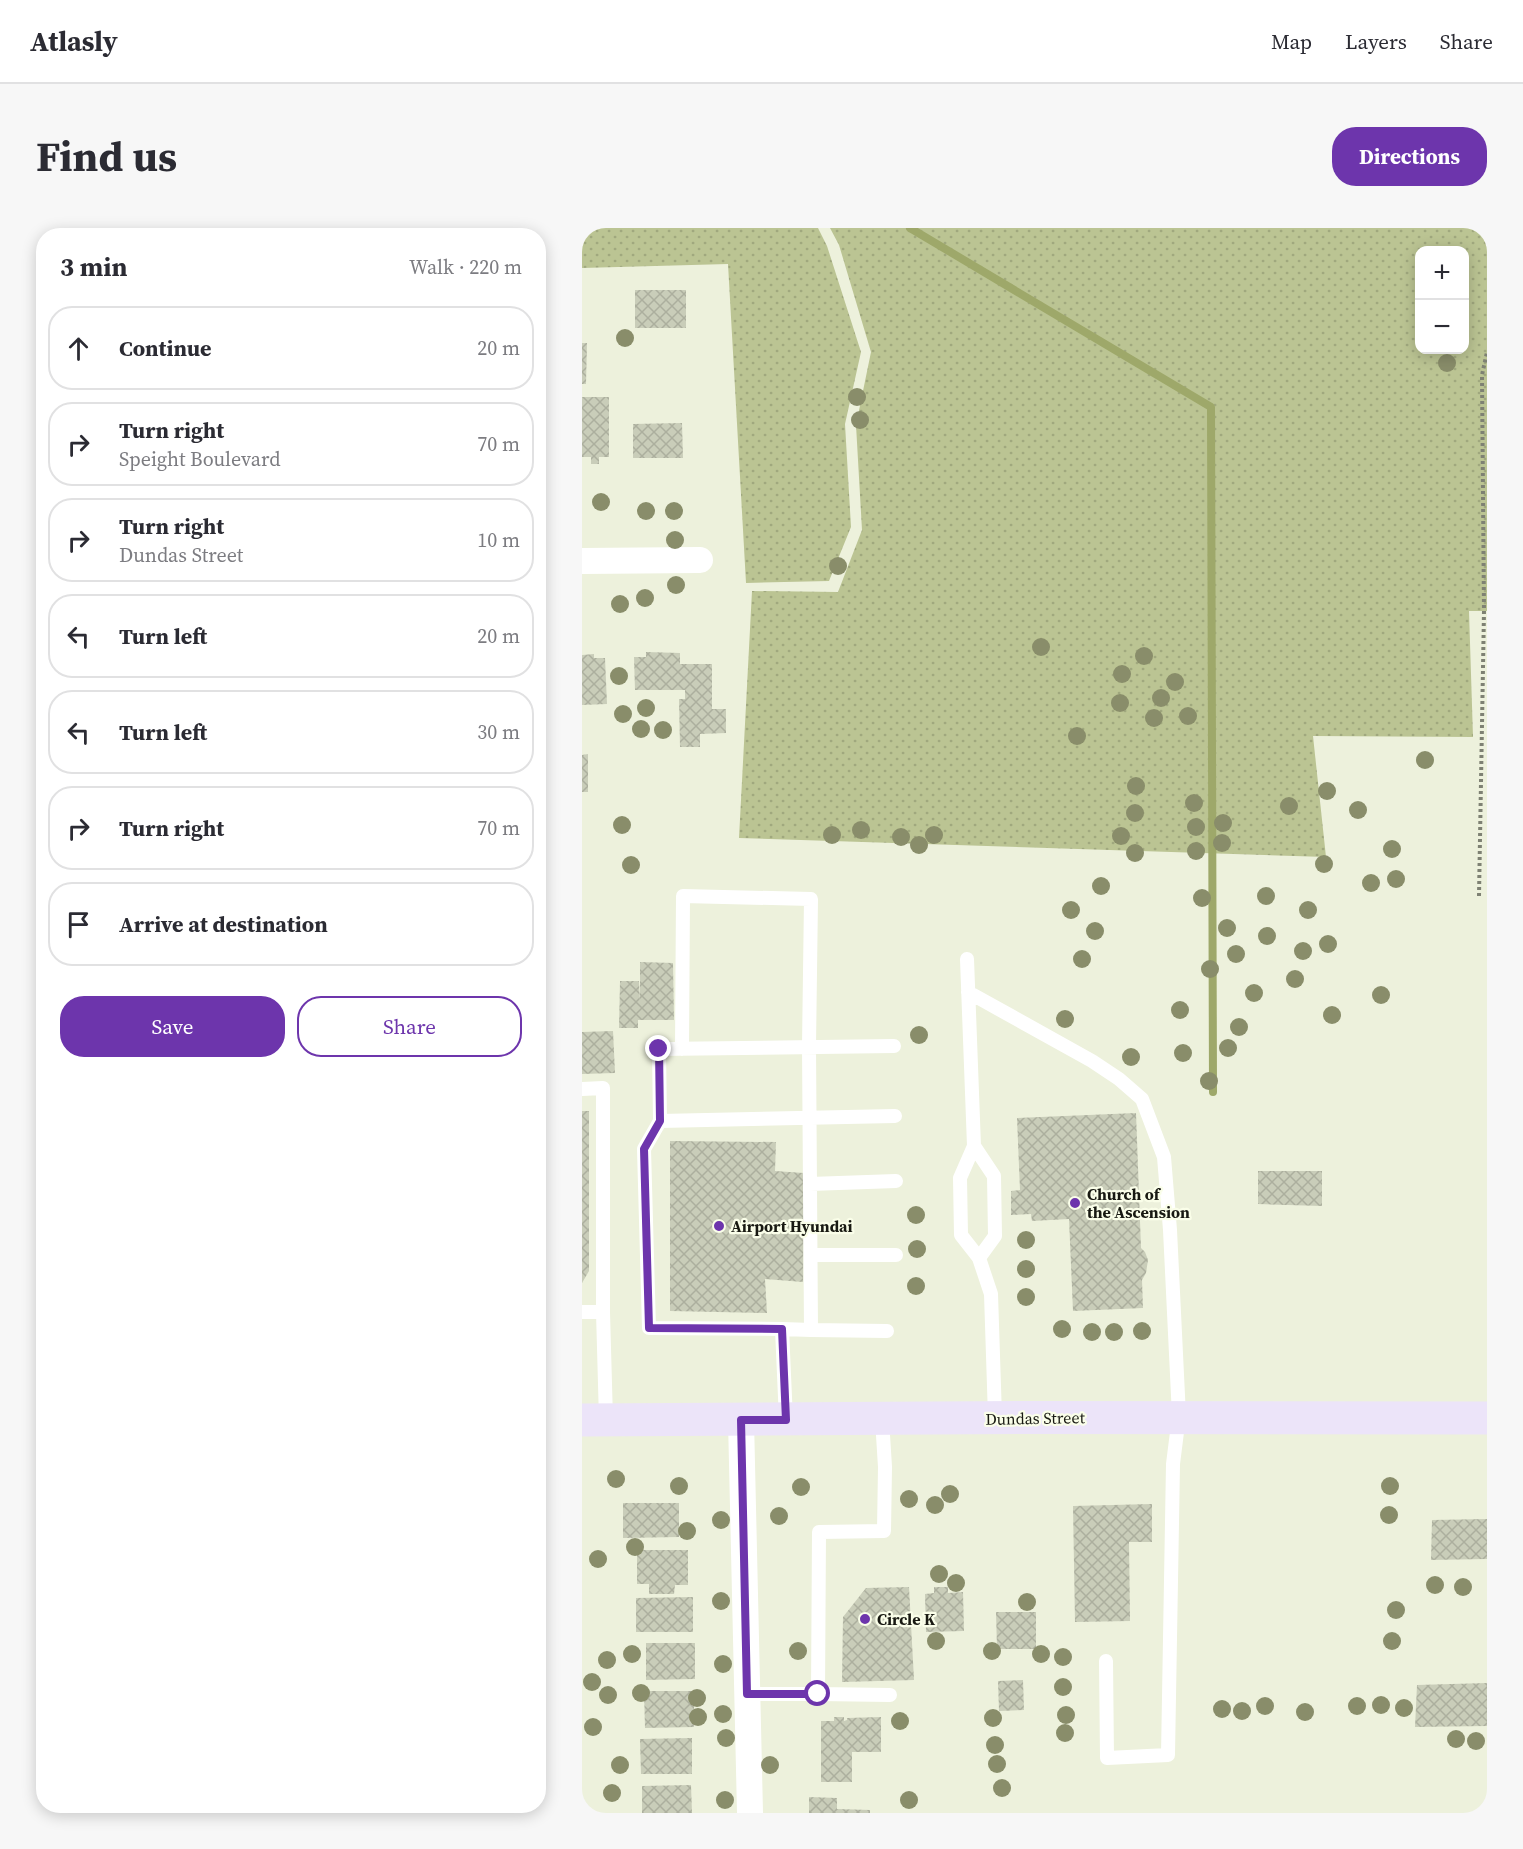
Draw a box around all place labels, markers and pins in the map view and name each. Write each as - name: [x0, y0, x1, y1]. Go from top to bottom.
- place label: Church of the Ascension: [1087, 1183, 1190, 1223]
- marker: Church of the Ascension: [1068, 1196, 1082, 1210]
- place label: Airport Hyundai: [731, 1215, 853, 1237]
- marker: Airport Hyundai: [712, 1219, 726, 1233]
- place label: Circle K: [877, 1608, 936, 1630]
- marker: Circle K: [858, 1612, 872, 1626]

